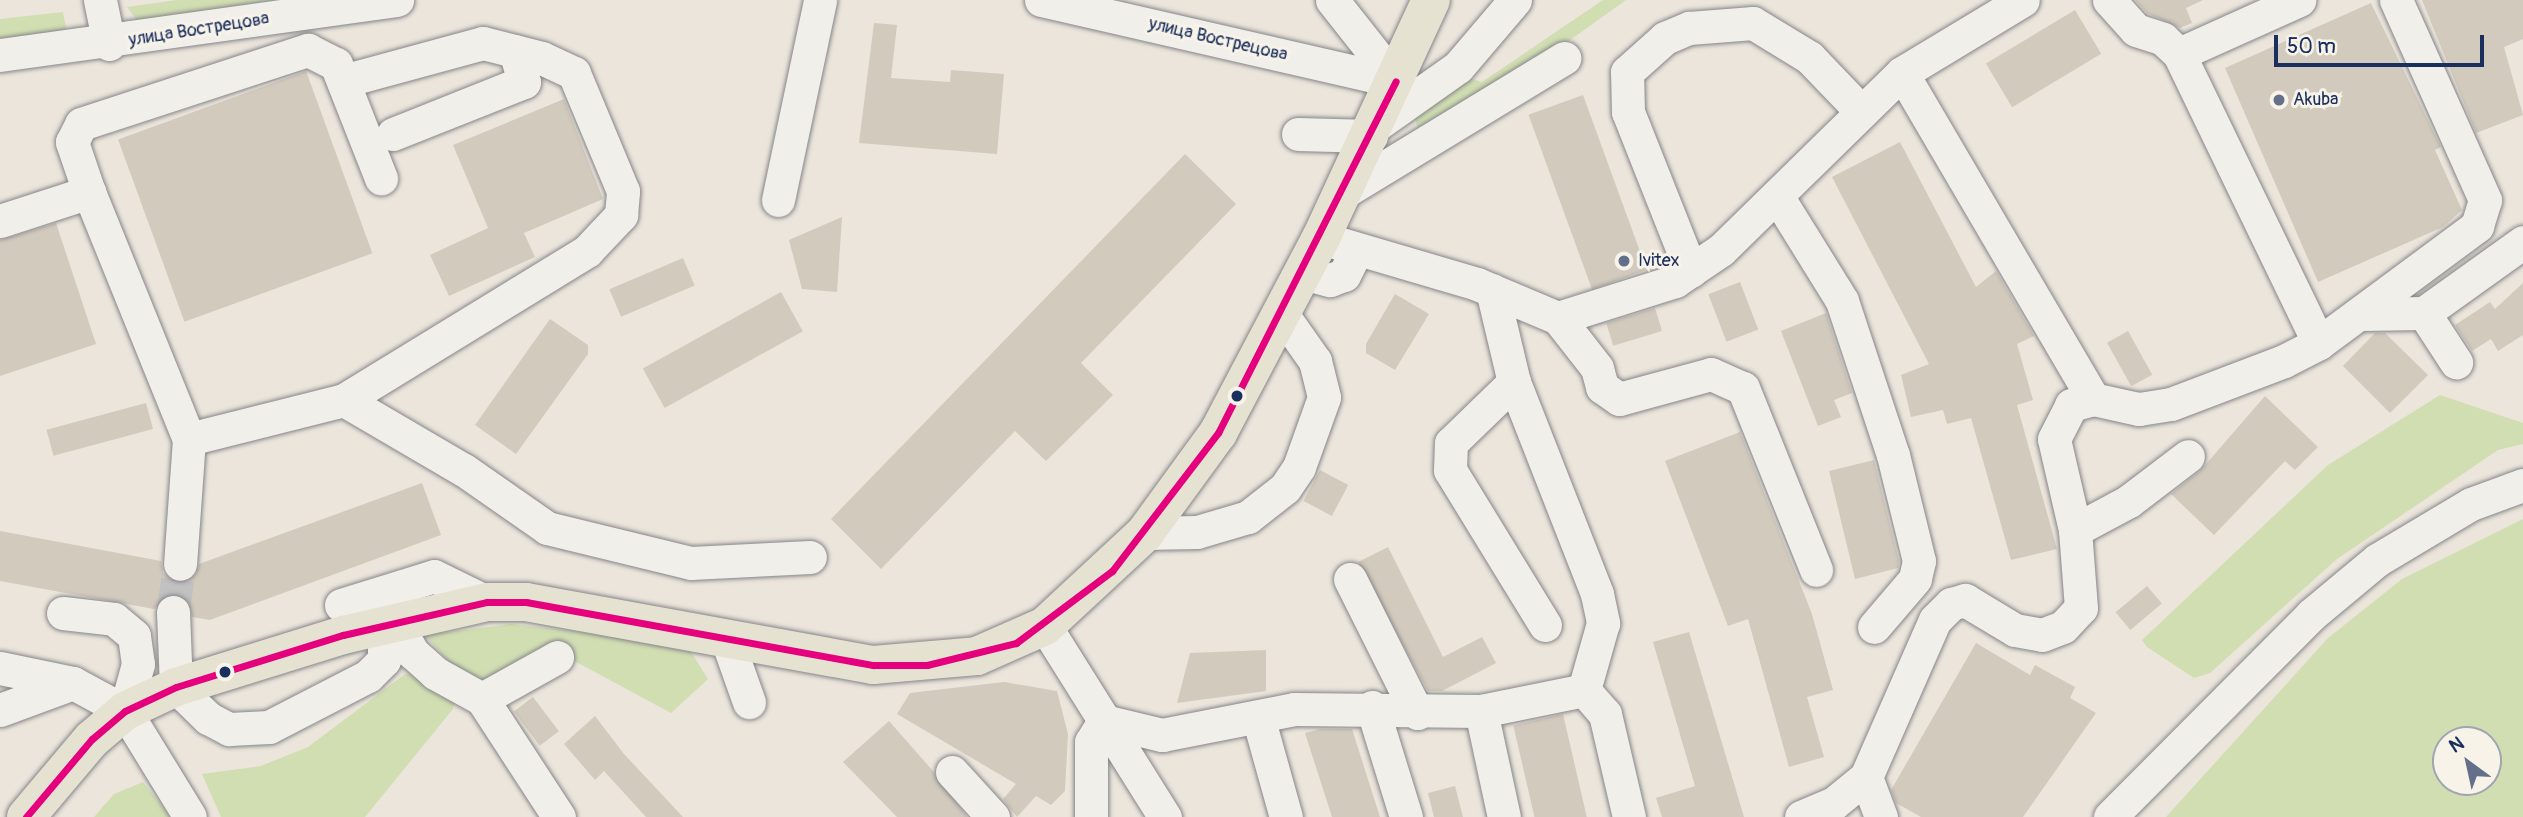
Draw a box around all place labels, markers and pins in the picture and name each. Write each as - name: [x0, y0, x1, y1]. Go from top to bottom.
- place label: Akuba: [2293, 89, 2338, 111]
- marker: Akuba: [2271, 92, 2287, 108]
- place label: Ivitex: [1638, 250, 1680, 272]
- marker: Ivitex: [1616, 253, 1632, 269]
- unlabelled marker: [1230, 389, 1244, 403]
- unlabelled marker: [218, 665, 232, 679]

